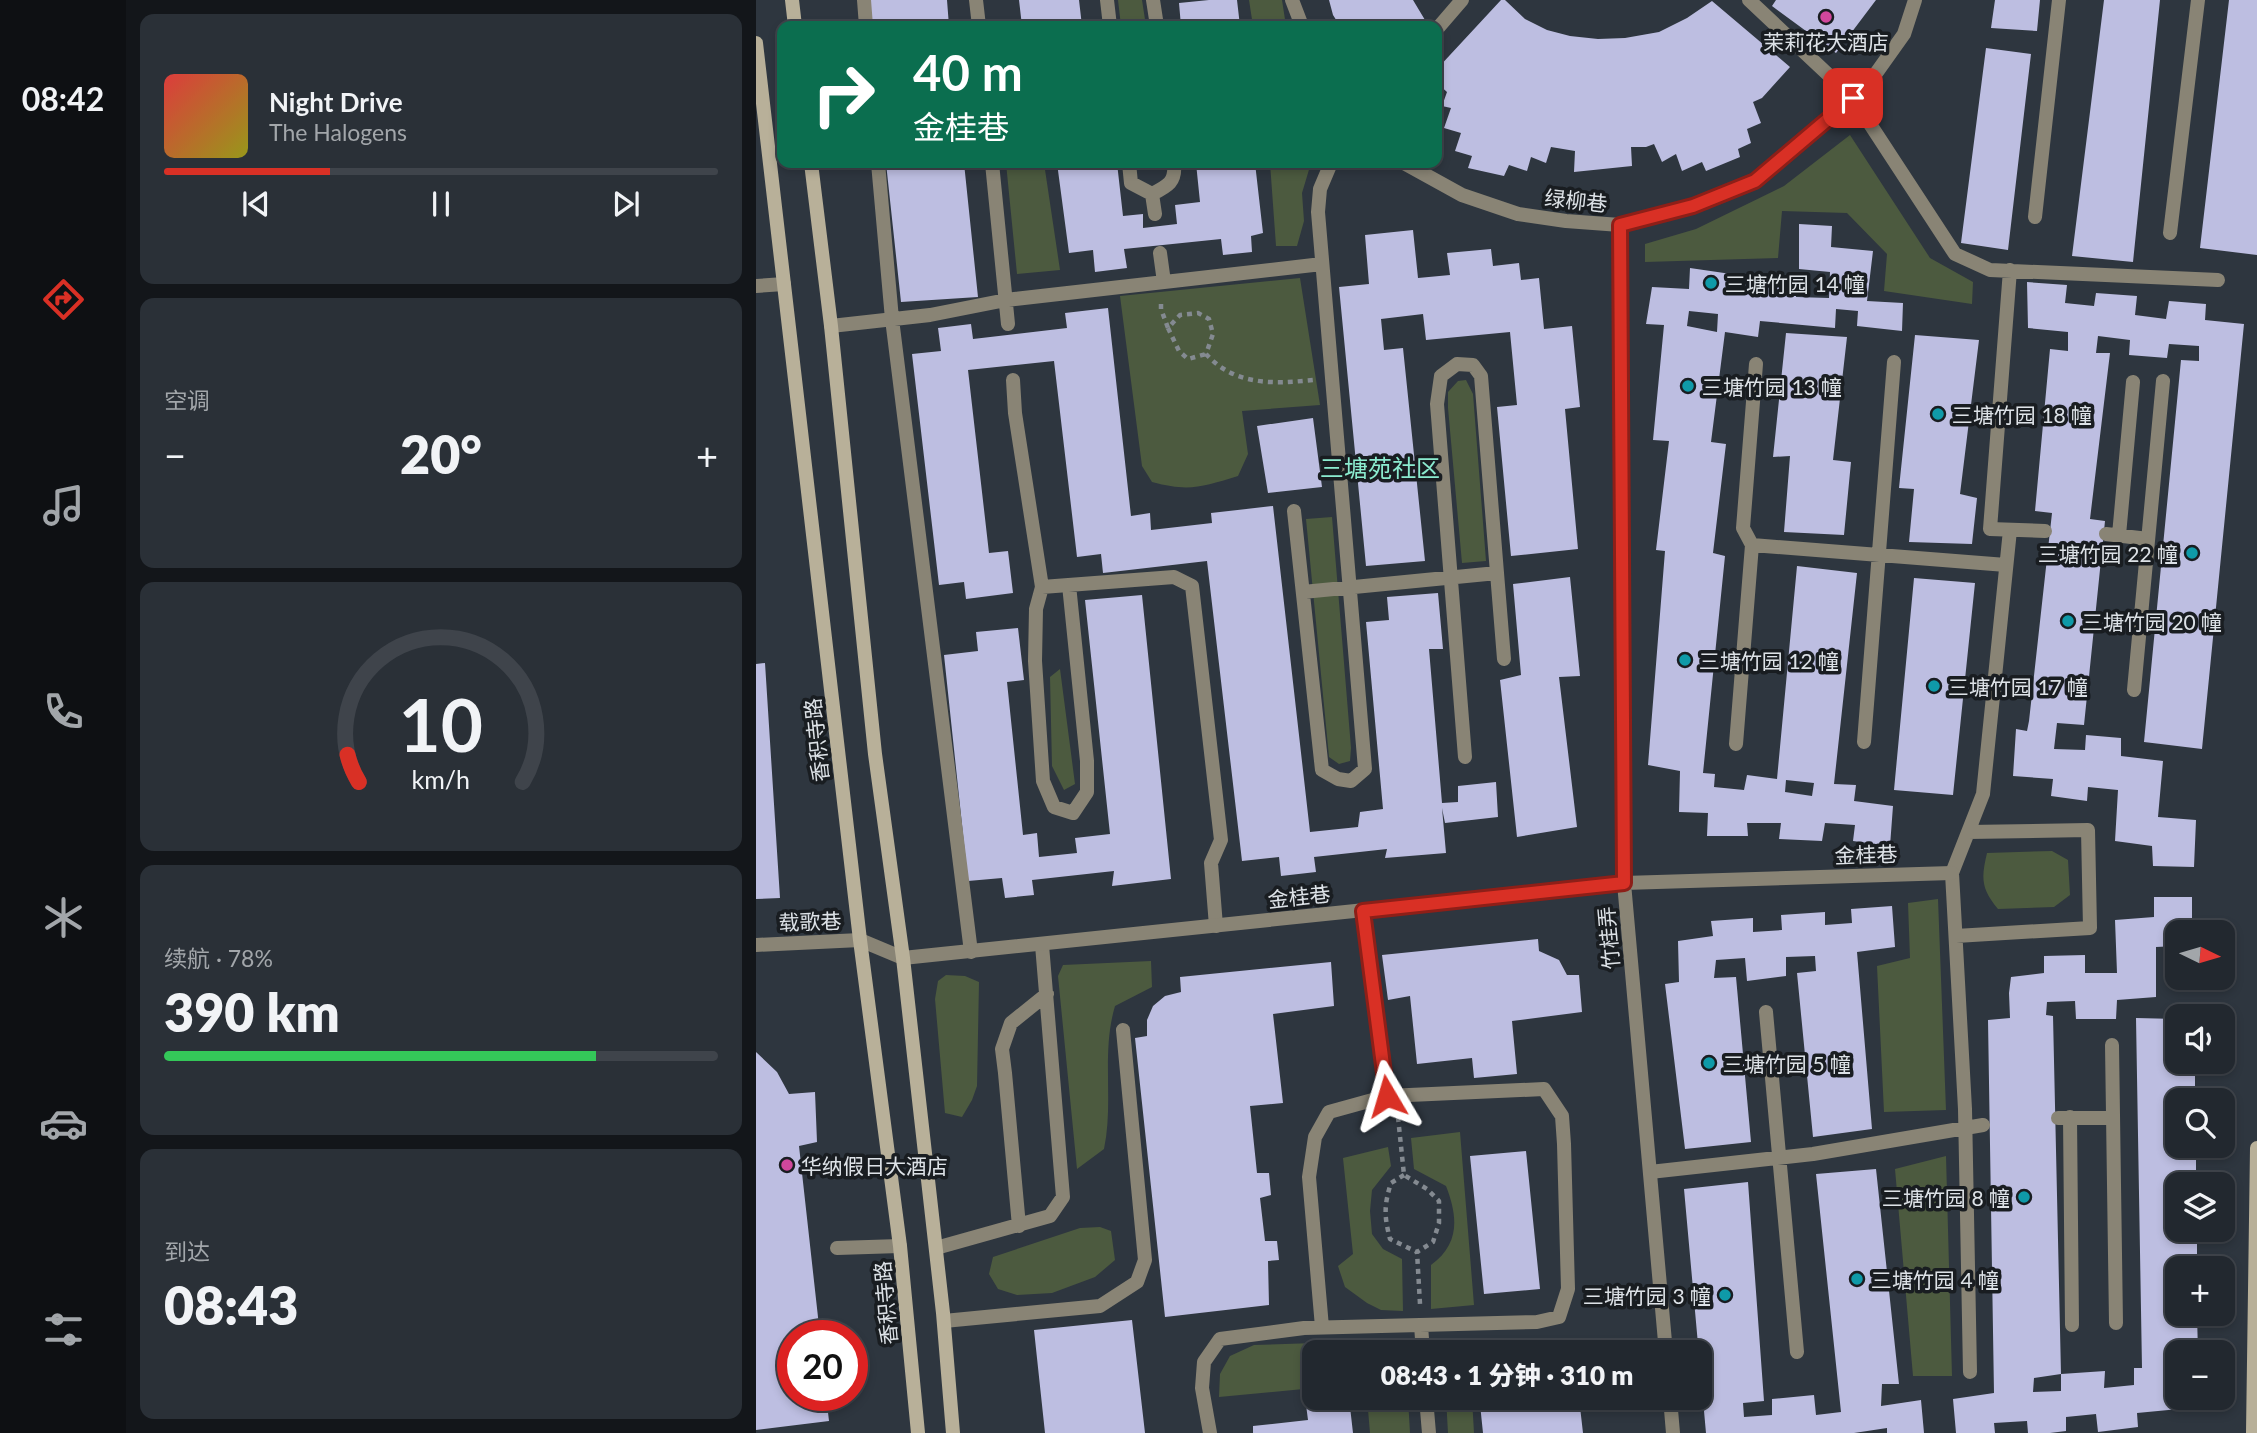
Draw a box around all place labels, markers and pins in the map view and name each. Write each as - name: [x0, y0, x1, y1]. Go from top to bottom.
- marker: 茉莉花大酒店: [1818, 9, 1834, 25]
- place label: 茉莉花大酒店: [1763, 29, 1889, 54]
- pin: [1823, 68, 1883, 128]
- place label: 三塘竹园 14 幢: [1725, 271, 1865, 296]
- marker: 三塘竹园 14 幢: [1703, 275, 1719, 291]
- place label: 三塘竹园 13 幢: [1702, 374, 1842, 399]
- marker: 三塘竹园 13 幢: [1680, 378, 1696, 394]
- place label: 三塘竹园 18 幢: [1952, 402, 2092, 427]
- marker: 三塘竹园 18 幢: [1930, 406, 1946, 422]
- place label: 三塘竹园 22 幢: [2038, 541, 2178, 566]
- marker: 三塘竹园 22 幢: [2184, 545, 2200, 561]
- place label: 三塘竹园 20 幢: [2082, 609, 2222, 634]
- marker: 三塘竹园 20 幢: [2060, 613, 2076, 629]
- place label: 三塘竹园 12 幢: [1699, 648, 1839, 673]
- marker: 三塘竹园 12 幢: [1677, 652, 1693, 668]
- place label: 三塘竹园 17 幢: [1948, 674, 2088, 699]
- marker: 三塘竹园 17 幢: [1926, 678, 1942, 694]
- place label: 三塘竹园 5 幢: [1723, 1051, 1851, 1076]
- marker: 三塘竹园 5 幢: [1701, 1055, 1717, 1071]
- place label: 华纳假日大酒店: [801, 1153, 948, 1178]
- marker: 华纳假日大酒店: [779, 1157, 795, 1173]
- place label: 三塘竹园 8 幢: [1882, 1185, 2010, 1210]
- marker: 三塘竹园 8 幢: [2016, 1189, 2032, 1205]
- place label: 三塘竹园 4 幢: [1871, 1267, 1999, 1292]
- marker: 三塘竹园 4 幢: [1849, 1271, 1865, 1287]
- place label: 三塘竹园 3 幢: [1583, 1283, 1711, 1308]
- marker: 三塘竹园 3 幢: [1717, 1287, 1733, 1303]

